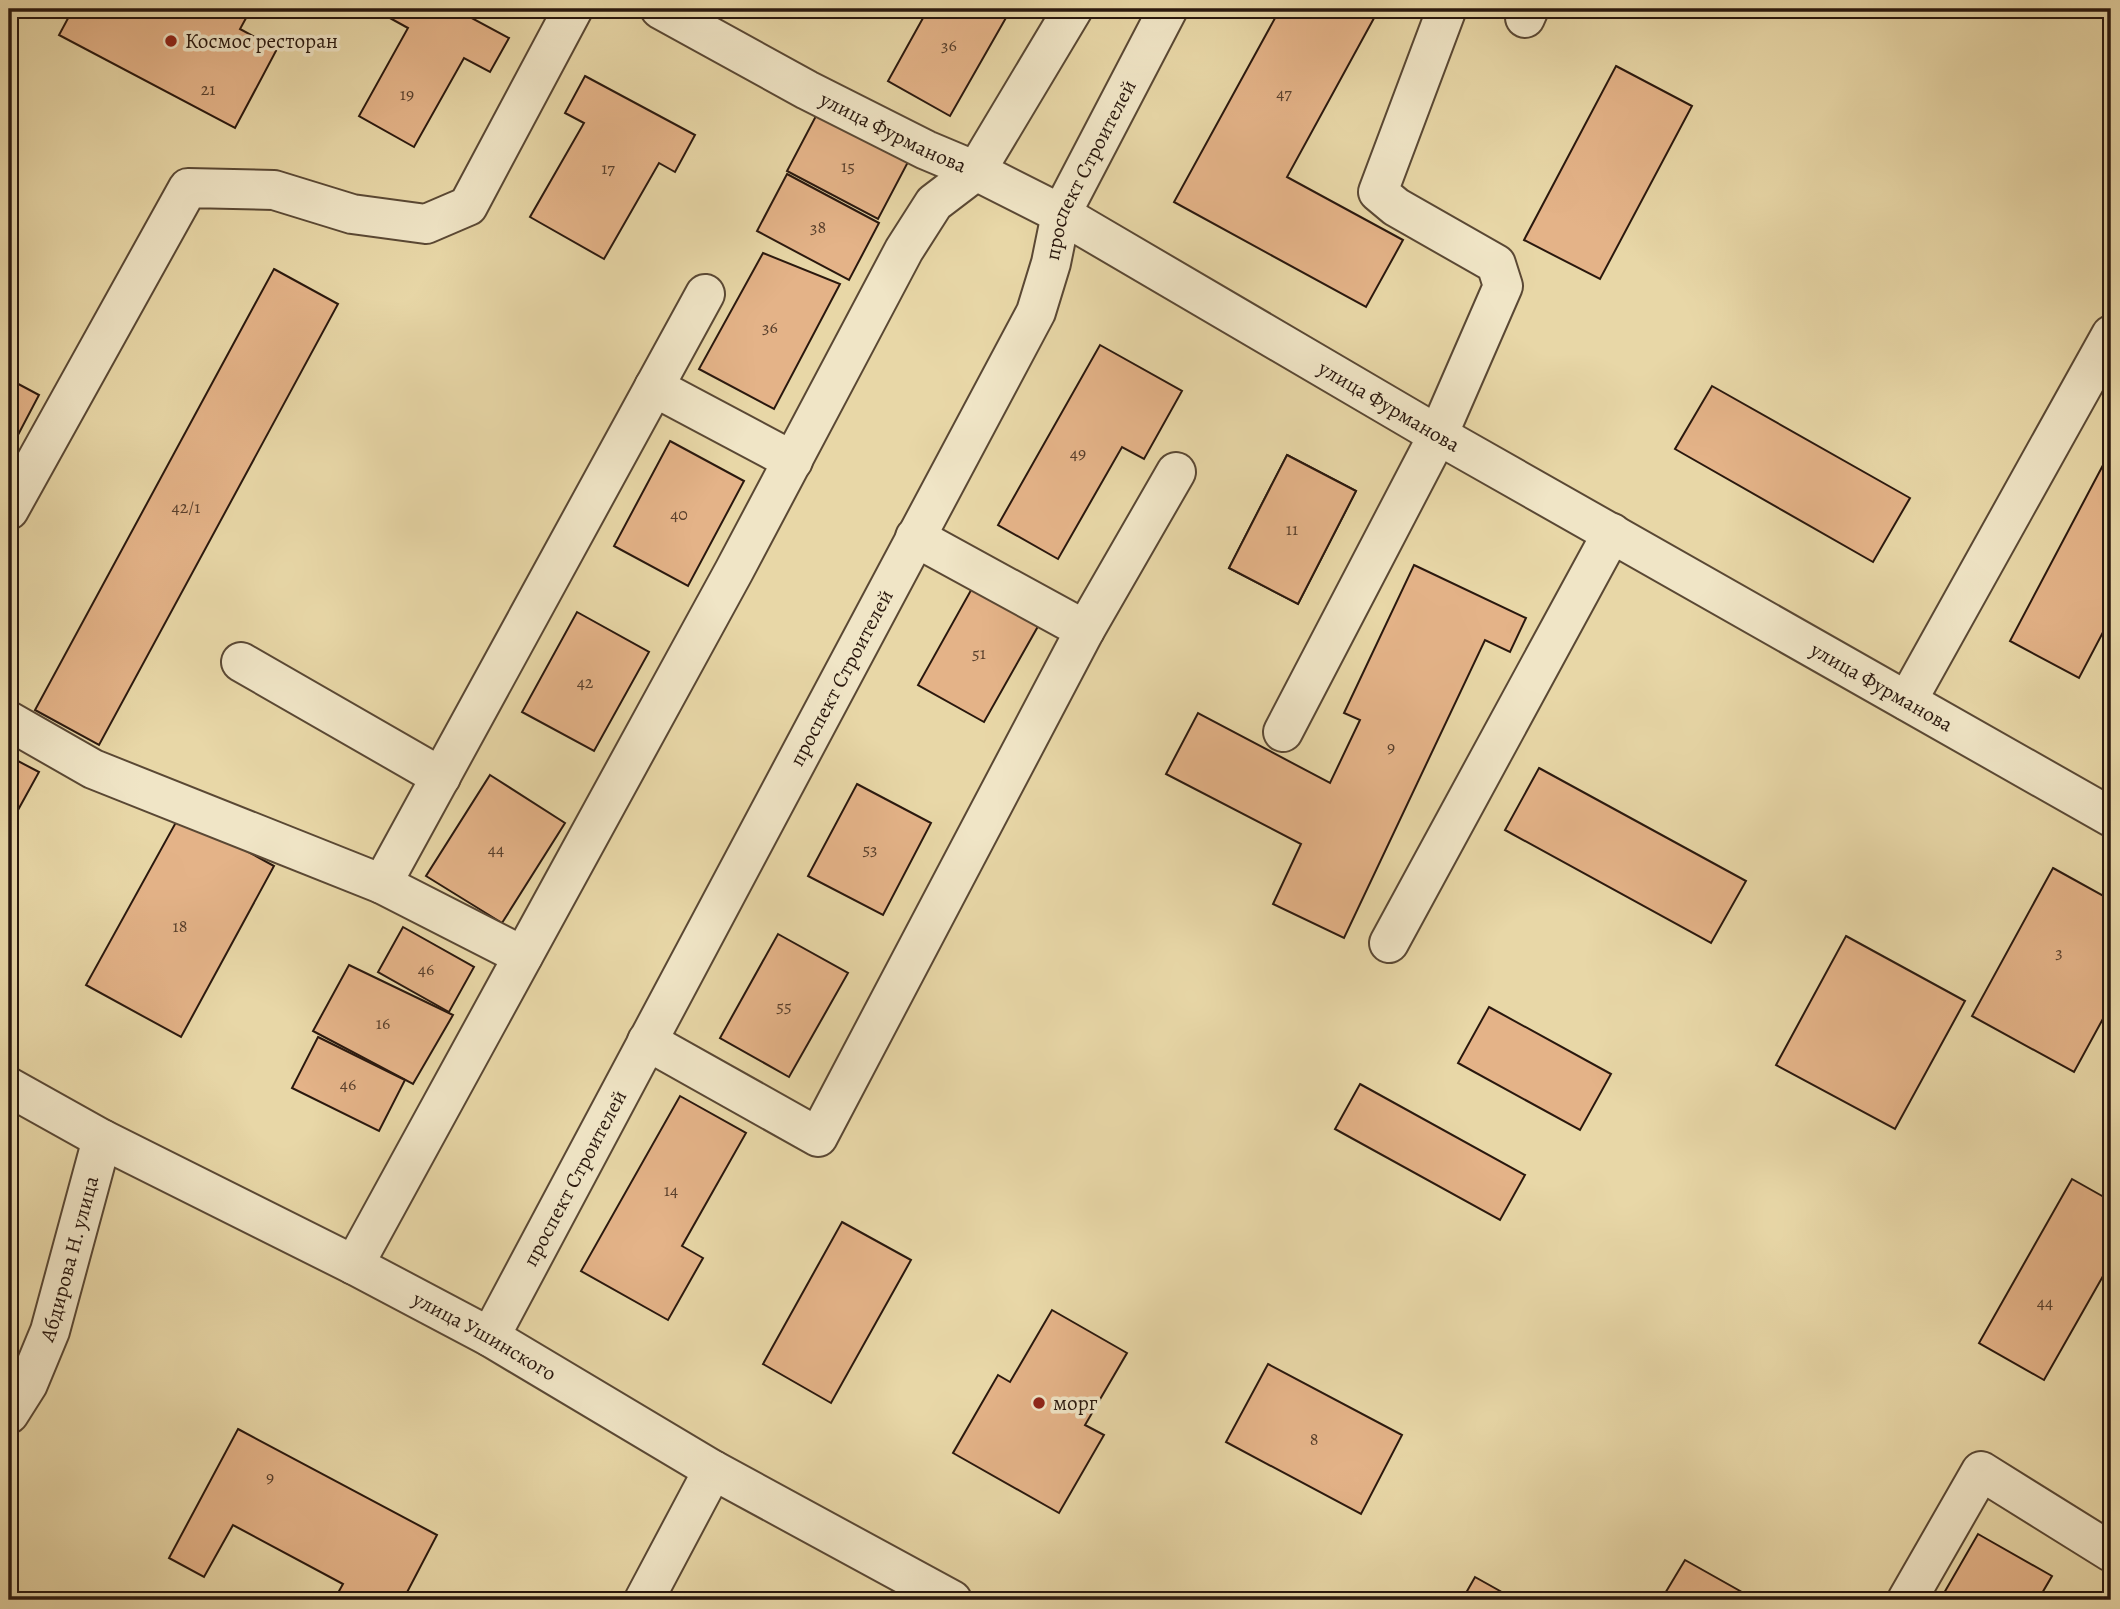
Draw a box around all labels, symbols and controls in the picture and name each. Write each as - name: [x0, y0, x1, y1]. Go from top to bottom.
- place label: Космос ресторан: [185, 27, 338, 55]
- marker: Космос ресторан: [163, 33, 179, 49]
- house number: 36: [941, 33, 957, 57]
- street label: проспект Строителей: [1038, 75, 1143, 263]
- house number: 21: [201, 77, 215, 101]
- house number: 47: [1276, 81, 1292, 105]
- house number: 19: [400, 82, 414, 106]
- street label: улица Фурманова: [814, 84, 971, 180]
- house number: 15: [841, 154, 855, 178]
- house number: 17: [601, 156, 615, 180]
- house number: 38: [810, 215, 826, 239]
- house number: 36: [762, 315, 778, 339]
- street label: улица Фурманова: [1312, 353, 1465, 459]
- house number: 49: [1070, 441, 1086, 465]
- house number: 42/1: [172, 495, 200, 519]
- house number: 40: [670, 502, 688, 526]
- house number: 11: [1286, 517, 1298, 541]
- street label: проспект Строителей: [783, 584, 900, 771]
- street label: улица Фурманова: [1805, 635, 1958, 739]
- house number: 51: [972, 641, 986, 665]
- house number: 42: [577, 670, 594, 694]
- house number: 9: [1387, 735, 1395, 759]
- house number: 44: [488, 837, 504, 861]
- house number: 53: [862, 837, 878, 861]
- house number: 18: [173, 914, 187, 938]
- house number: 3: [2055, 940, 2063, 964]
- house number: 46: [418, 957, 434, 981]
- house number: 55: [776, 994, 792, 1018]
- house number: 16: [376, 1011, 390, 1035]
- house number: 46: [340, 1072, 356, 1096]
- street label: проспект Строителей: [516, 1085, 633, 1271]
- street label: Абдирова Н. улица: [33, 1172, 105, 1347]
- house number: 14: [664, 1178, 678, 1202]
- street label: улица Ушинского: [407, 1284, 562, 1387]
- house number: 44: [2037, 1290, 2053, 1314]
- place label: морг: [1053, 1389, 1098, 1417]
- marker: морг: [1031, 1395, 1047, 1411]
- house number: 8: [1310, 1427, 1318, 1451]
- house number: 9: [266, 1465, 274, 1489]

